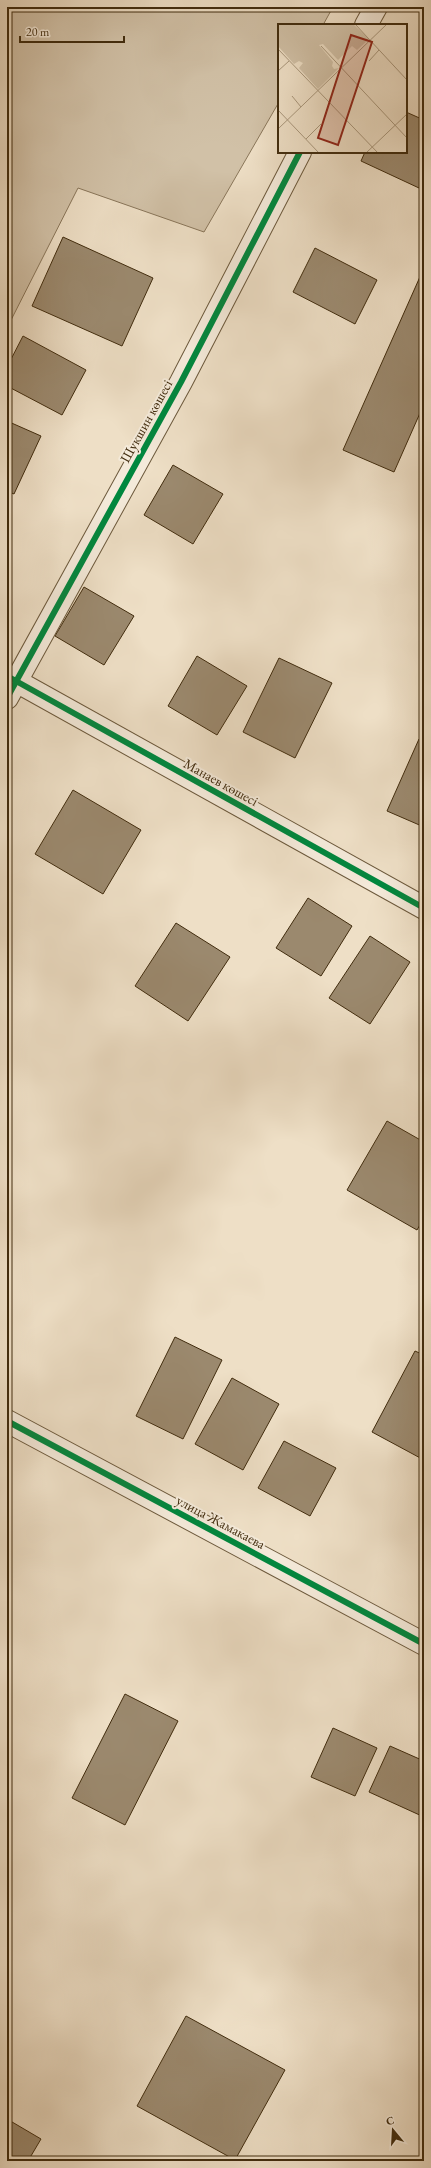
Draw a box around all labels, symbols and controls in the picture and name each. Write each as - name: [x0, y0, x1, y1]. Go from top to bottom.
- scale bar: [20, 18, 124, 44]
- text: 20 m: [26, 24, 50, 40]
- inset map: [278, 24, 407, 153]
- street label: Шукшин көшесі: [116, 376, 176, 466]
- street label: Манаев көшесі: [181, 754, 262, 810]
- street label: улица Жамакаева: [173, 1491, 269, 1553]
- north arrow: [373, 2110, 413, 2150]
- text: С: [384, 2113, 396, 2128]

